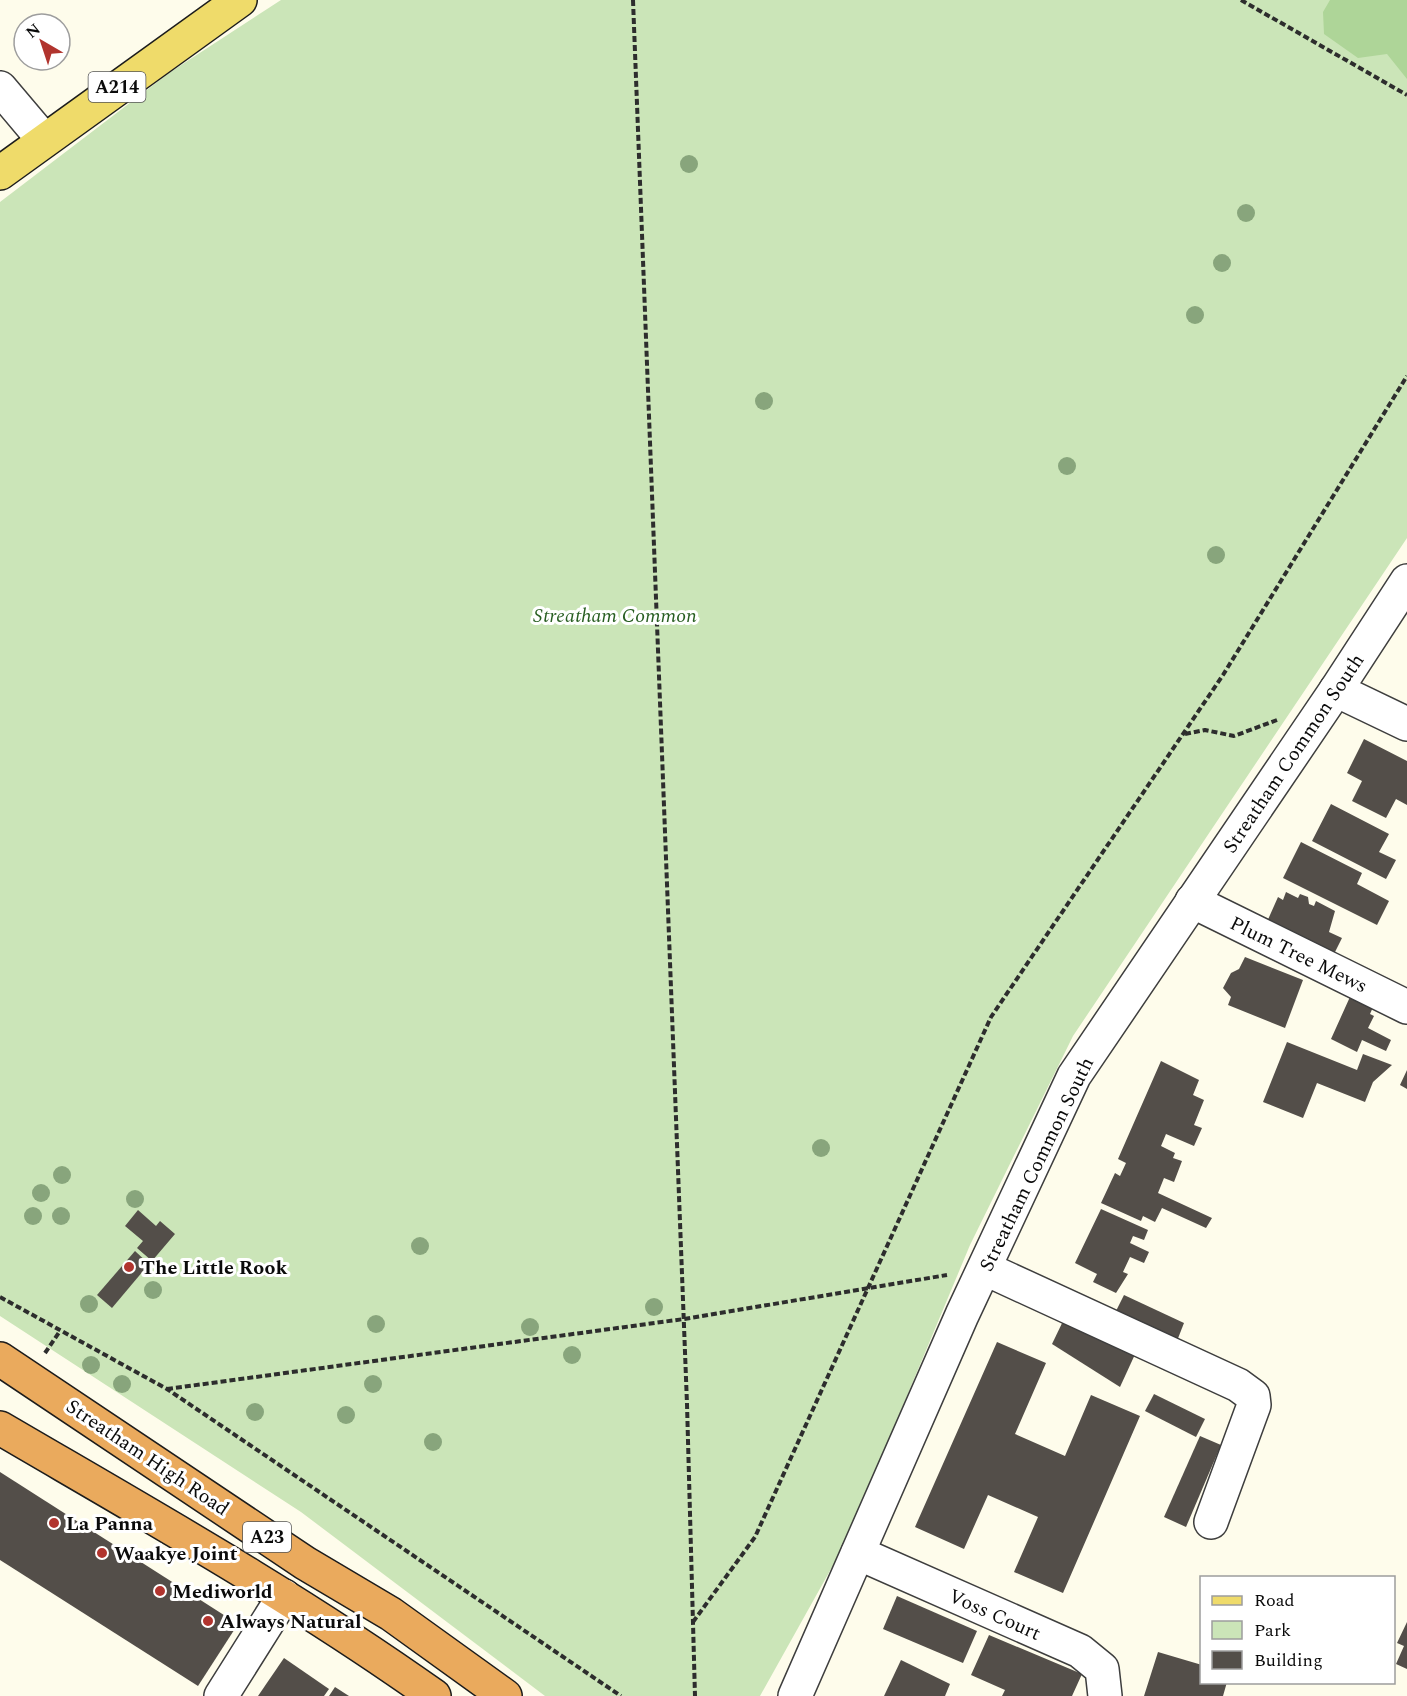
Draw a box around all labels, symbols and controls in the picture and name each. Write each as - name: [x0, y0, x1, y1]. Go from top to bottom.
- north arrow: [12, 12, 72, 72]
- text: N: [21, 18, 46, 45]
- road number: A214: [88, 72, 146, 102]
- park label: Streatham Common: [533, 601, 697, 631]
- street label: Streatham Common South: [1216, 648, 1372, 859]
- street label: Plum Tree Mews: [1225, 909, 1372, 1001]
- street label: Streatham Common South: [972, 1052, 1102, 1277]
- place label: The Little Rook: [141, 1253, 287, 1283]
- marker: The Little Rook: [122, 1260, 136, 1274]
- street label: Streatham High Road: [60, 1392, 235, 1524]
- place label: La Panna: [66, 1509, 154, 1539]
- marker: La Panna: [47, 1516, 61, 1530]
- road number: A23: [243, 1522, 291, 1552]
- place label: Waakye Joint: [114, 1539, 238, 1569]
- marker: Waakye Joint: [95, 1546, 109, 1560]
- legend: [1200, 1576, 1395, 1684]
- place label: Mediworld: [172, 1577, 273, 1607]
- street label: Voss Court: [944, 1581, 1046, 1649]
- marker: Mediworld: [153, 1584, 167, 1598]
- text: Road: [1254, 1587, 1295, 1614]
- place label: Always Natural: [220, 1607, 361, 1637]
- marker: Always Natural: [201, 1614, 215, 1628]
- text: Park: [1254, 1617, 1291, 1644]
- text: Building: [1254, 1647, 1323, 1674]

